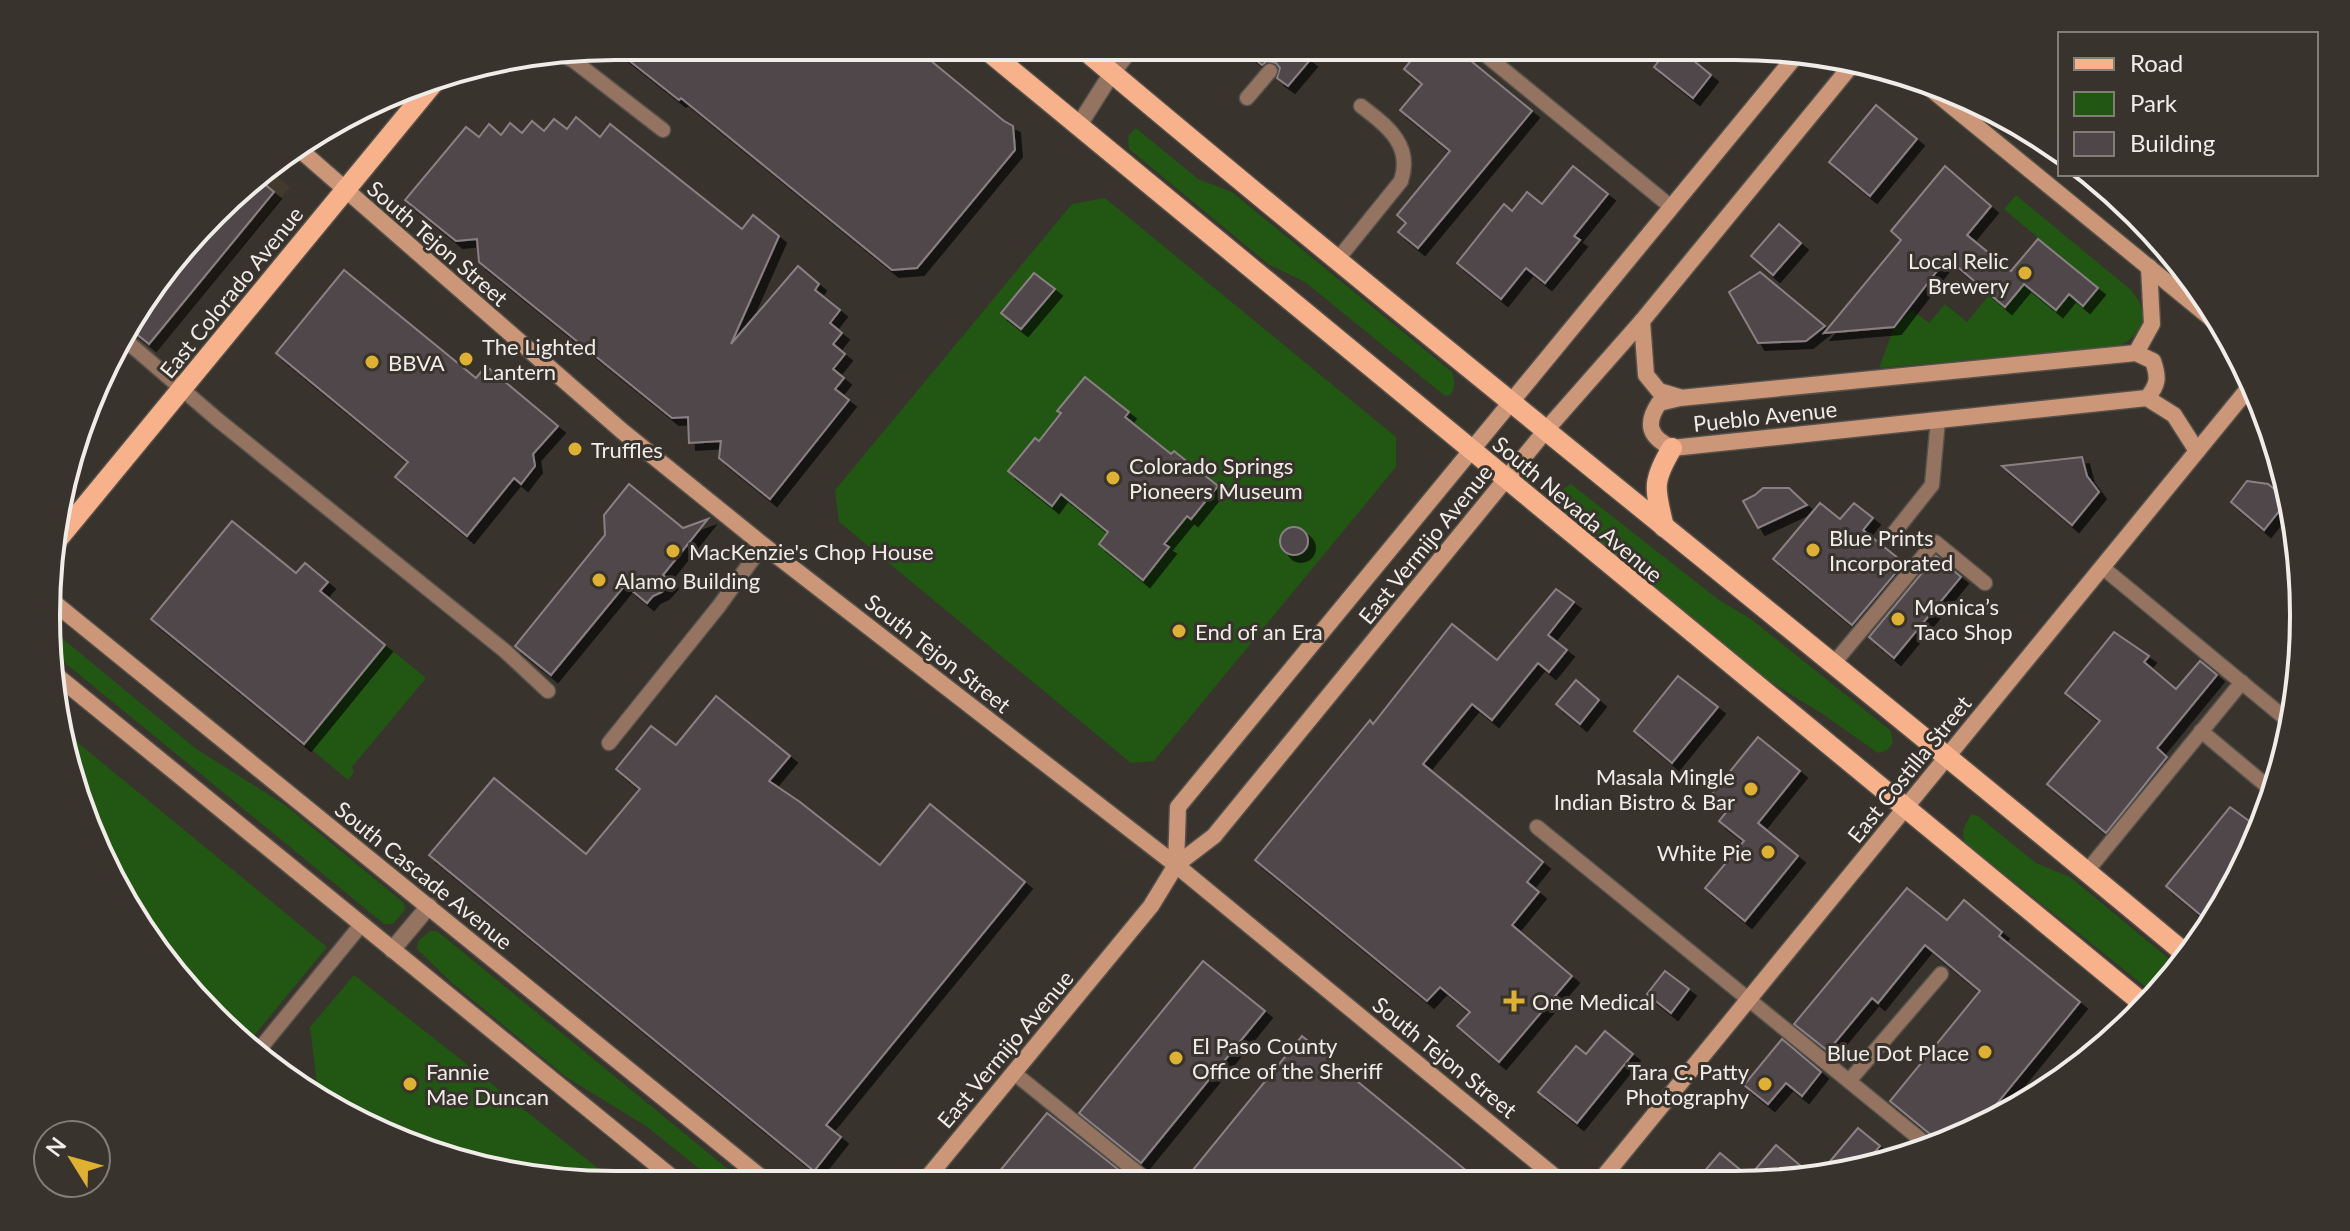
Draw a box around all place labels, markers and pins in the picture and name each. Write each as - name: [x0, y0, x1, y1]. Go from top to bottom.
- place label: Local Relic Brewery: [1908, 247, 2010, 299]
- marker: Local Relic Brewery: [2016, 264, 2034, 282]
- place label: The Lighted Lantern: [482, 333, 596, 385]
- place label: BBVA: [388, 349, 445, 376]
- marker: The Lighted Lantern: [457, 350, 475, 368]
- marker: BBVA: [363, 353, 381, 371]
- place label: Truffles: [591, 436, 663, 463]
- marker: Truffles: [566, 440, 584, 458]
- place label: Colorado Springs Pioneers Museum: [1129, 452, 1303, 504]
- marker: Colorado Springs Pioneers Museum: [1104, 469, 1122, 487]
- place label: Blue Prints Incorporated: [1829, 524, 1953, 576]
- place label: MacKenzie's Chop House: [689, 538, 934, 565]
- marker: Blue Prints Incorporated: [1804, 541, 1822, 559]
- marker: MacKenzie's Chop House: [664, 542, 682, 560]
- place label: Alamo Building: [615, 567, 760, 594]
- marker: Alamo Building: [590, 571, 608, 589]
- place label: Monica’s Taco Shop: [1914, 593, 2013, 645]
- marker: Monica’s Taco Shop: [1889, 610, 1907, 628]
- place label: End of an Era: [1195, 618, 1323, 645]
- marker: End of an Era: [1170, 622, 1188, 640]
- place label: Masala Mingle Indian Bistro & Bar: [1554, 763, 1735, 815]
- marker: Masala Mingle Indian Bistro & Bar: [1742, 780, 1760, 798]
- place label: White Pie: [1657, 839, 1752, 866]
- marker: White Pie: [1759, 843, 1777, 861]
- place label: One Medical: [1532, 988, 1655, 1015]
- marker: One Medical: [1503, 990, 1525, 1012]
- place label: El Paso County Office of the Sheriff: [1192, 1032, 1383, 1084]
- place label: Blue Dot Place: [1827, 1039, 1969, 1066]
- marker: Blue Dot Place: [1976, 1043, 1994, 1061]
- marker: El Paso County Office of the Sheriff: [1167, 1049, 1185, 1067]
- place label: Fannie Mae Duncan: [426, 1058, 549, 1110]
- place label: Tara C. Patty Photography: [1625, 1058, 1750, 1110]
- marker: Fannie Mae Duncan: [401, 1075, 419, 1093]
- marker: Tara C. Patty Photography: [1756, 1075, 1774, 1093]

